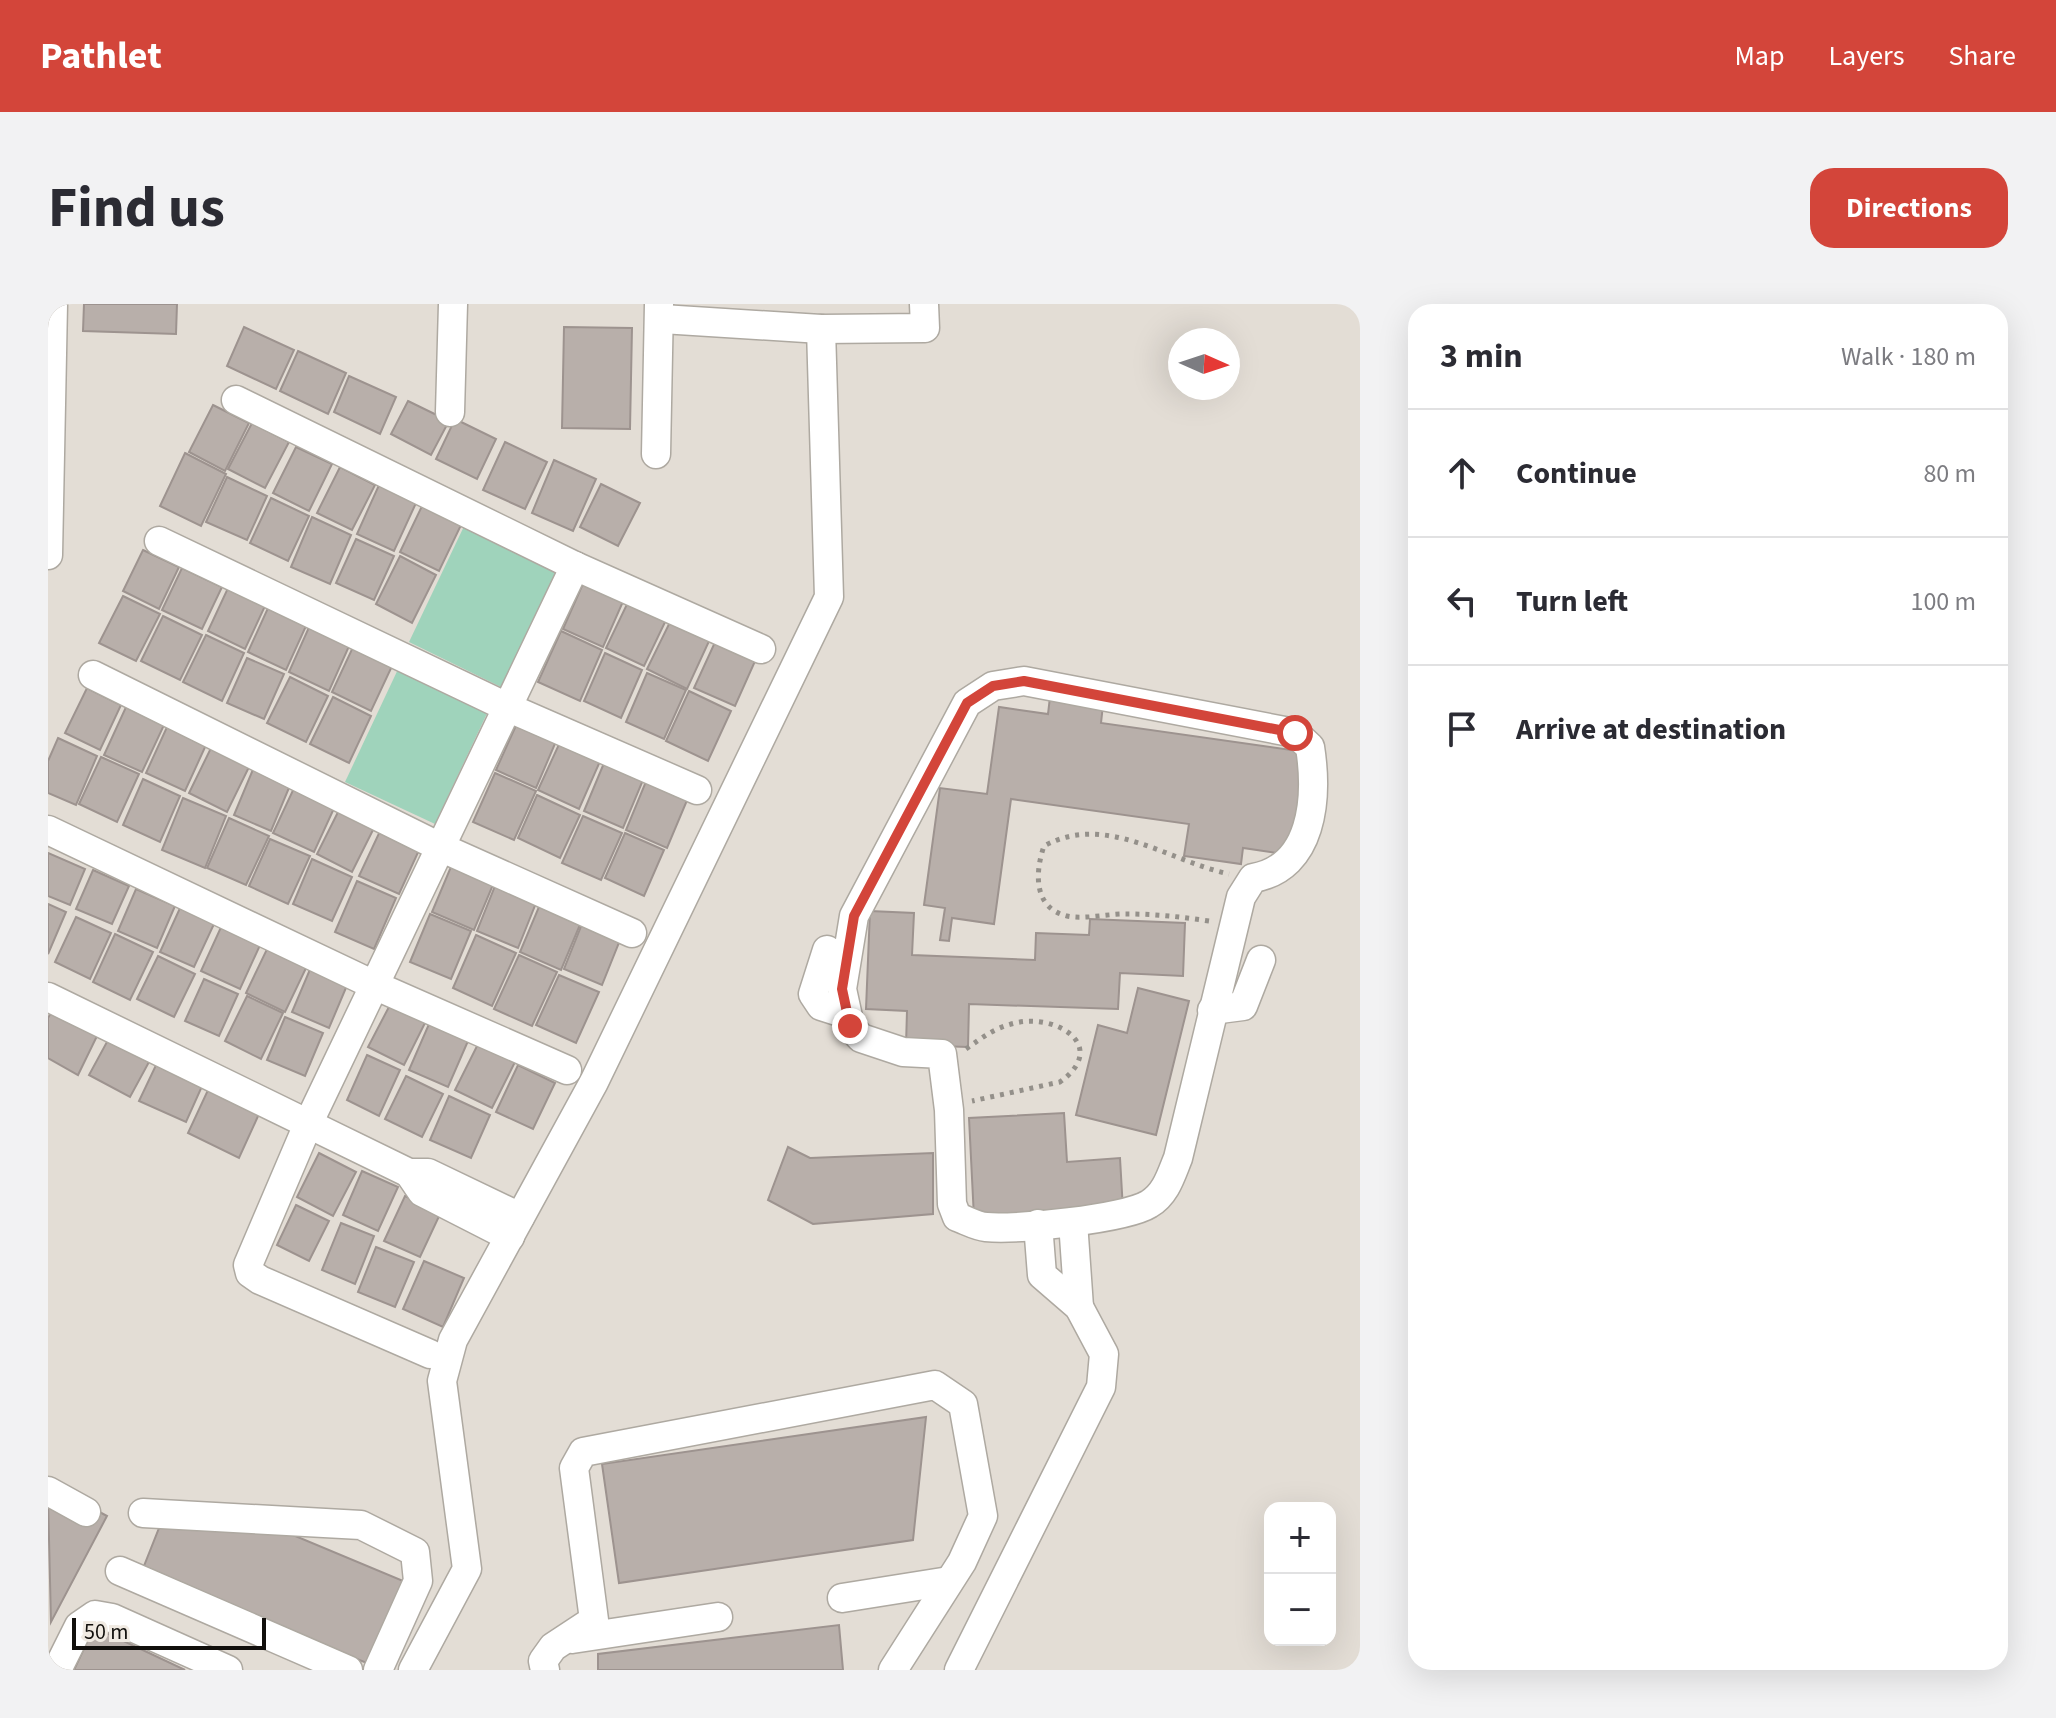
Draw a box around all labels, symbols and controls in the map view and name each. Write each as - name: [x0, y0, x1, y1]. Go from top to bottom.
- text: Pathlet: [40, 29, 162, 83]
- text: Map: [1734, 36, 1784, 76]
- text: Layers: [1828, 36, 1904, 76]
- text: Share: [1948, 36, 2016, 76]
- button: Directions: [1810, 168, 2008, 248]
- text: Find us: [48, 169, 225, 248]
- north arrow: [1168, 328, 1240, 400]
- text: 3 min: [1440, 332, 1523, 381]
- text: Walk · 180 m: [1841, 338, 1976, 375]
- icon: ahead: [1440, 451, 1484, 495]
- text: Continue: [1516, 452, 1637, 495]
- text: 80 m: [1923, 455, 1976, 492]
- icon: left: [1440, 579, 1484, 623]
- text: Turn left: [1516, 580, 1628, 623]
- text: 100 m: [1910, 583, 1976, 620]
- icon: arrive: [1440, 707, 1484, 751]
- text: Arrive at destination: [1516, 708, 1786, 751]
- route start: [1277, 715, 1313, 751]
- route end: [832, 1008, 868, 1044]
- map controls: [1264, 1502, 1336, 1646]
- button: +: [1264, 1502, 1336, 1574]
- button: −: [1264, 1574, 1336, 1646]
- scale bar: [72, 1614, 266, 1650]
- text: 50 m: [84, 1616, 129, 1648]

